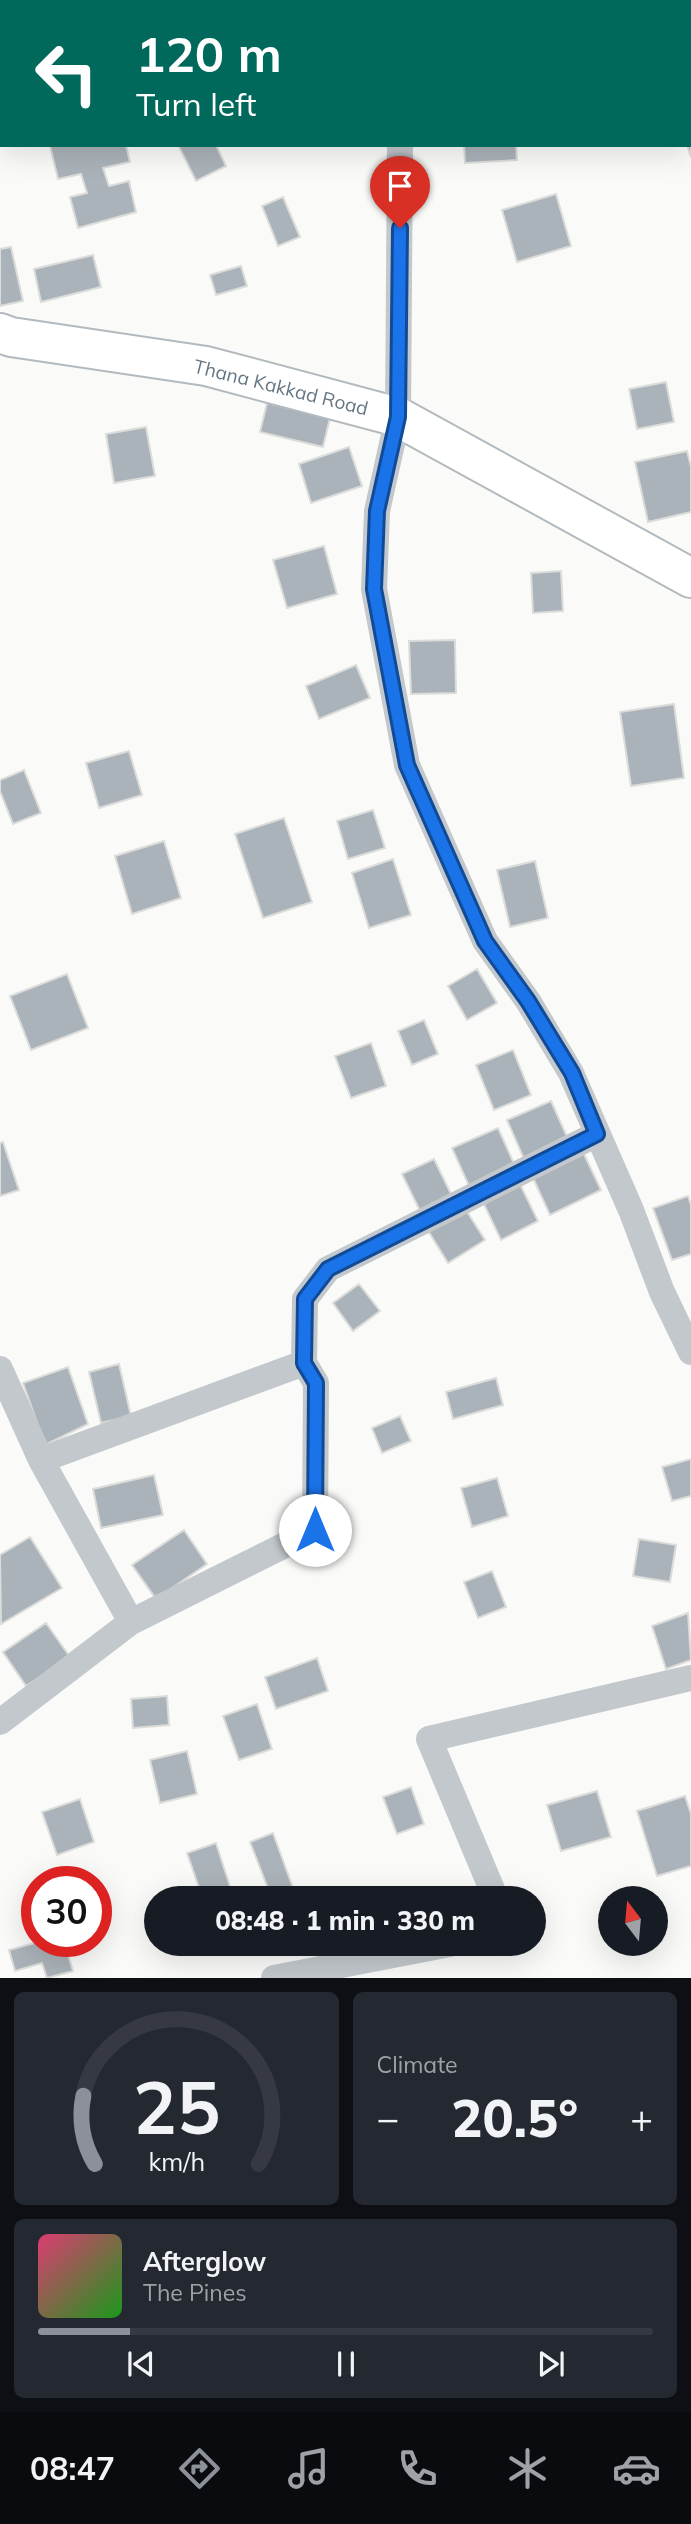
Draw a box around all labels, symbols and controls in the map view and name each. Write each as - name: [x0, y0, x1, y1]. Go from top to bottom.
- text: 120 m: [136, 23, 282, 84]
- icon: left: [21, 28, 112, 119]
- text: Turn left: [136, 84, 256, 124]
- pin: [370, 156, 430, 228]
- icon: arrive: [381, 167, 419, 205]
- street label: Thana Kakkad Road: [191, 354, 371, 420]
- position arrow: [278, 1493, 352, 1567]
- speed limit sign: 30: [21, 1866, 112, 1957]
- north arrow: [598, 1886, 668, 1956]
- map controls: [598, 1886, 668, 1956]
- text: 08:48 · 1 min · 330 m: [215, 1904, 475, 1937]
- text: Climate: [377, 2050, 458, 2079]
- text: 25: [133, 2062, 220, 2153]
- text: 20.5°: [451, 2085, 578, 2150]
- text: −: [377, 2094, 399, 2142]
- text: +: [630, 2094, 653, 2142]
- text: km/h: [148, 2146, 205, 2177]
- text: Afterglow: [143, 2245, 266, 2278]
- text: The Pines: [143, 2278, 247, 2307]
- icon: previous: [122, 2345, 160, 2383]
- icon: pause: [327, 2345, 365, 2383]
- icon: next: [532, 2345, 570, 2383]
- icon: directions: [175, 2444, 224, 2493]
- icon: music: [284, 2444, 333, 2493]
- icon: phone: [393, 2444, 442, 2493]
- icon: climate: [503, 2444, 552, 2493]
- icon: car: [612, 2444, 661, 2493]
- text: 08:47: [30, 2448, 115, 2488]

